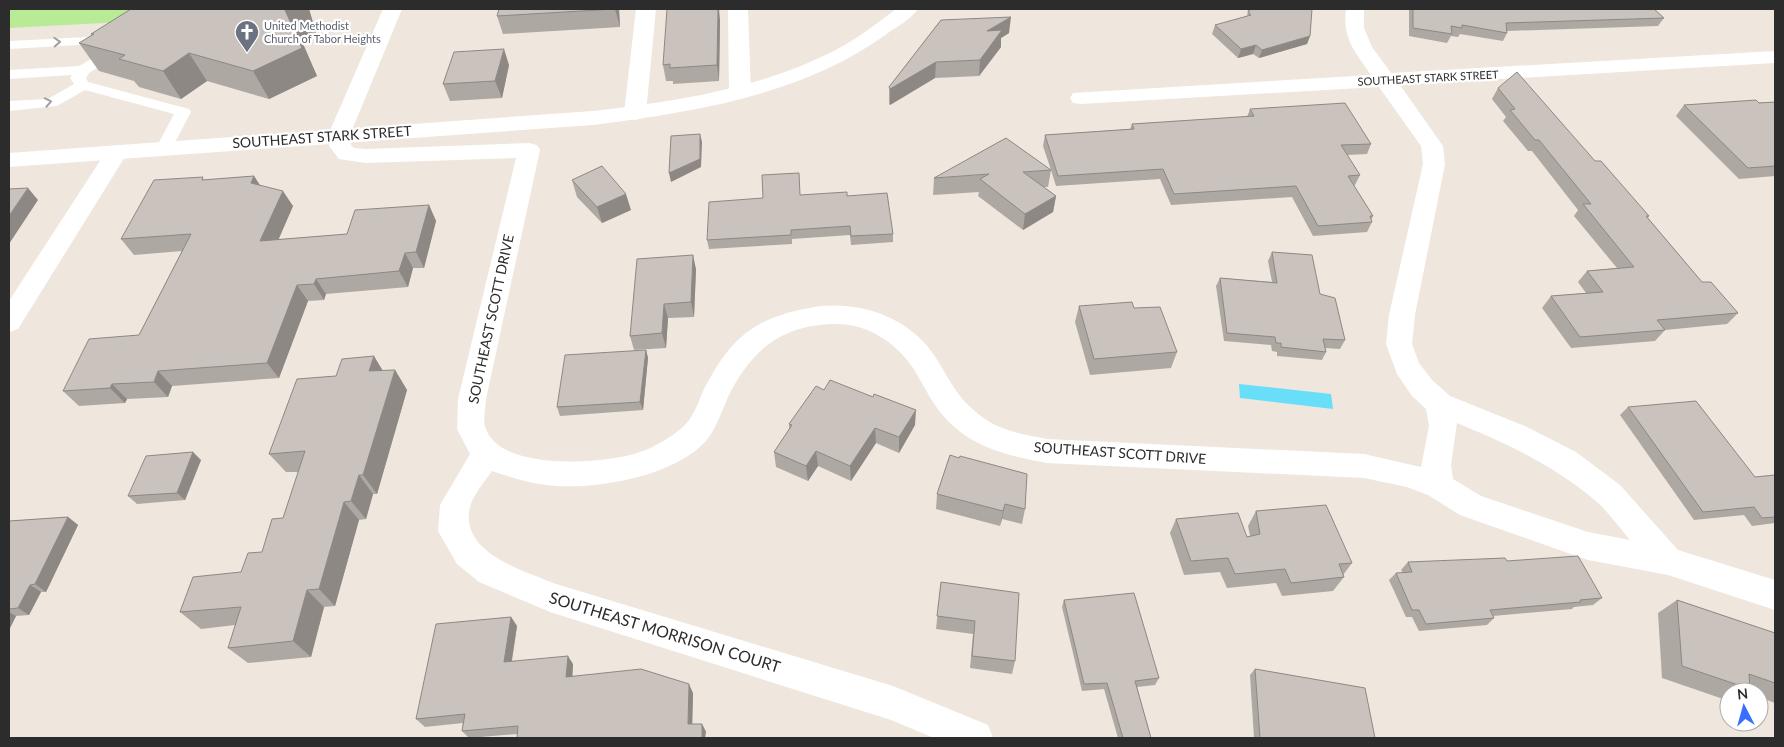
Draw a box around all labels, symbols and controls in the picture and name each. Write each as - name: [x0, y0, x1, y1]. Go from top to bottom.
- church icon: United Methodist Church of Tabor Heights: [234, 19, 260, 53]
- place label: United Methodist Church of Tabor Heights: [264, 19, 381, 45]
- one-way arrow: [54, 37, 62, 48]
- street label: SOUTHEAST STARK STREET: [1357, 67, 1499, 88]
- one-way arrow: [43, 98, 52, 108]
- street label: SOUTHEAST STARK STREET: [232, 122, 413, 151]
- street label: SOUTHEAST SCOTT DRIVE: [464, 233, 517, 405]
- street label: SOUTHEAST SCOTT DRIVE: [1033, 438, 1207, 467]
- street label: SOUTHEAST MORRISON COURT: [547, 587, 784, 676]
- north arrow: [1719, 682, 1769, 732]
- text: N: [1736, 685, 1749, 703]

